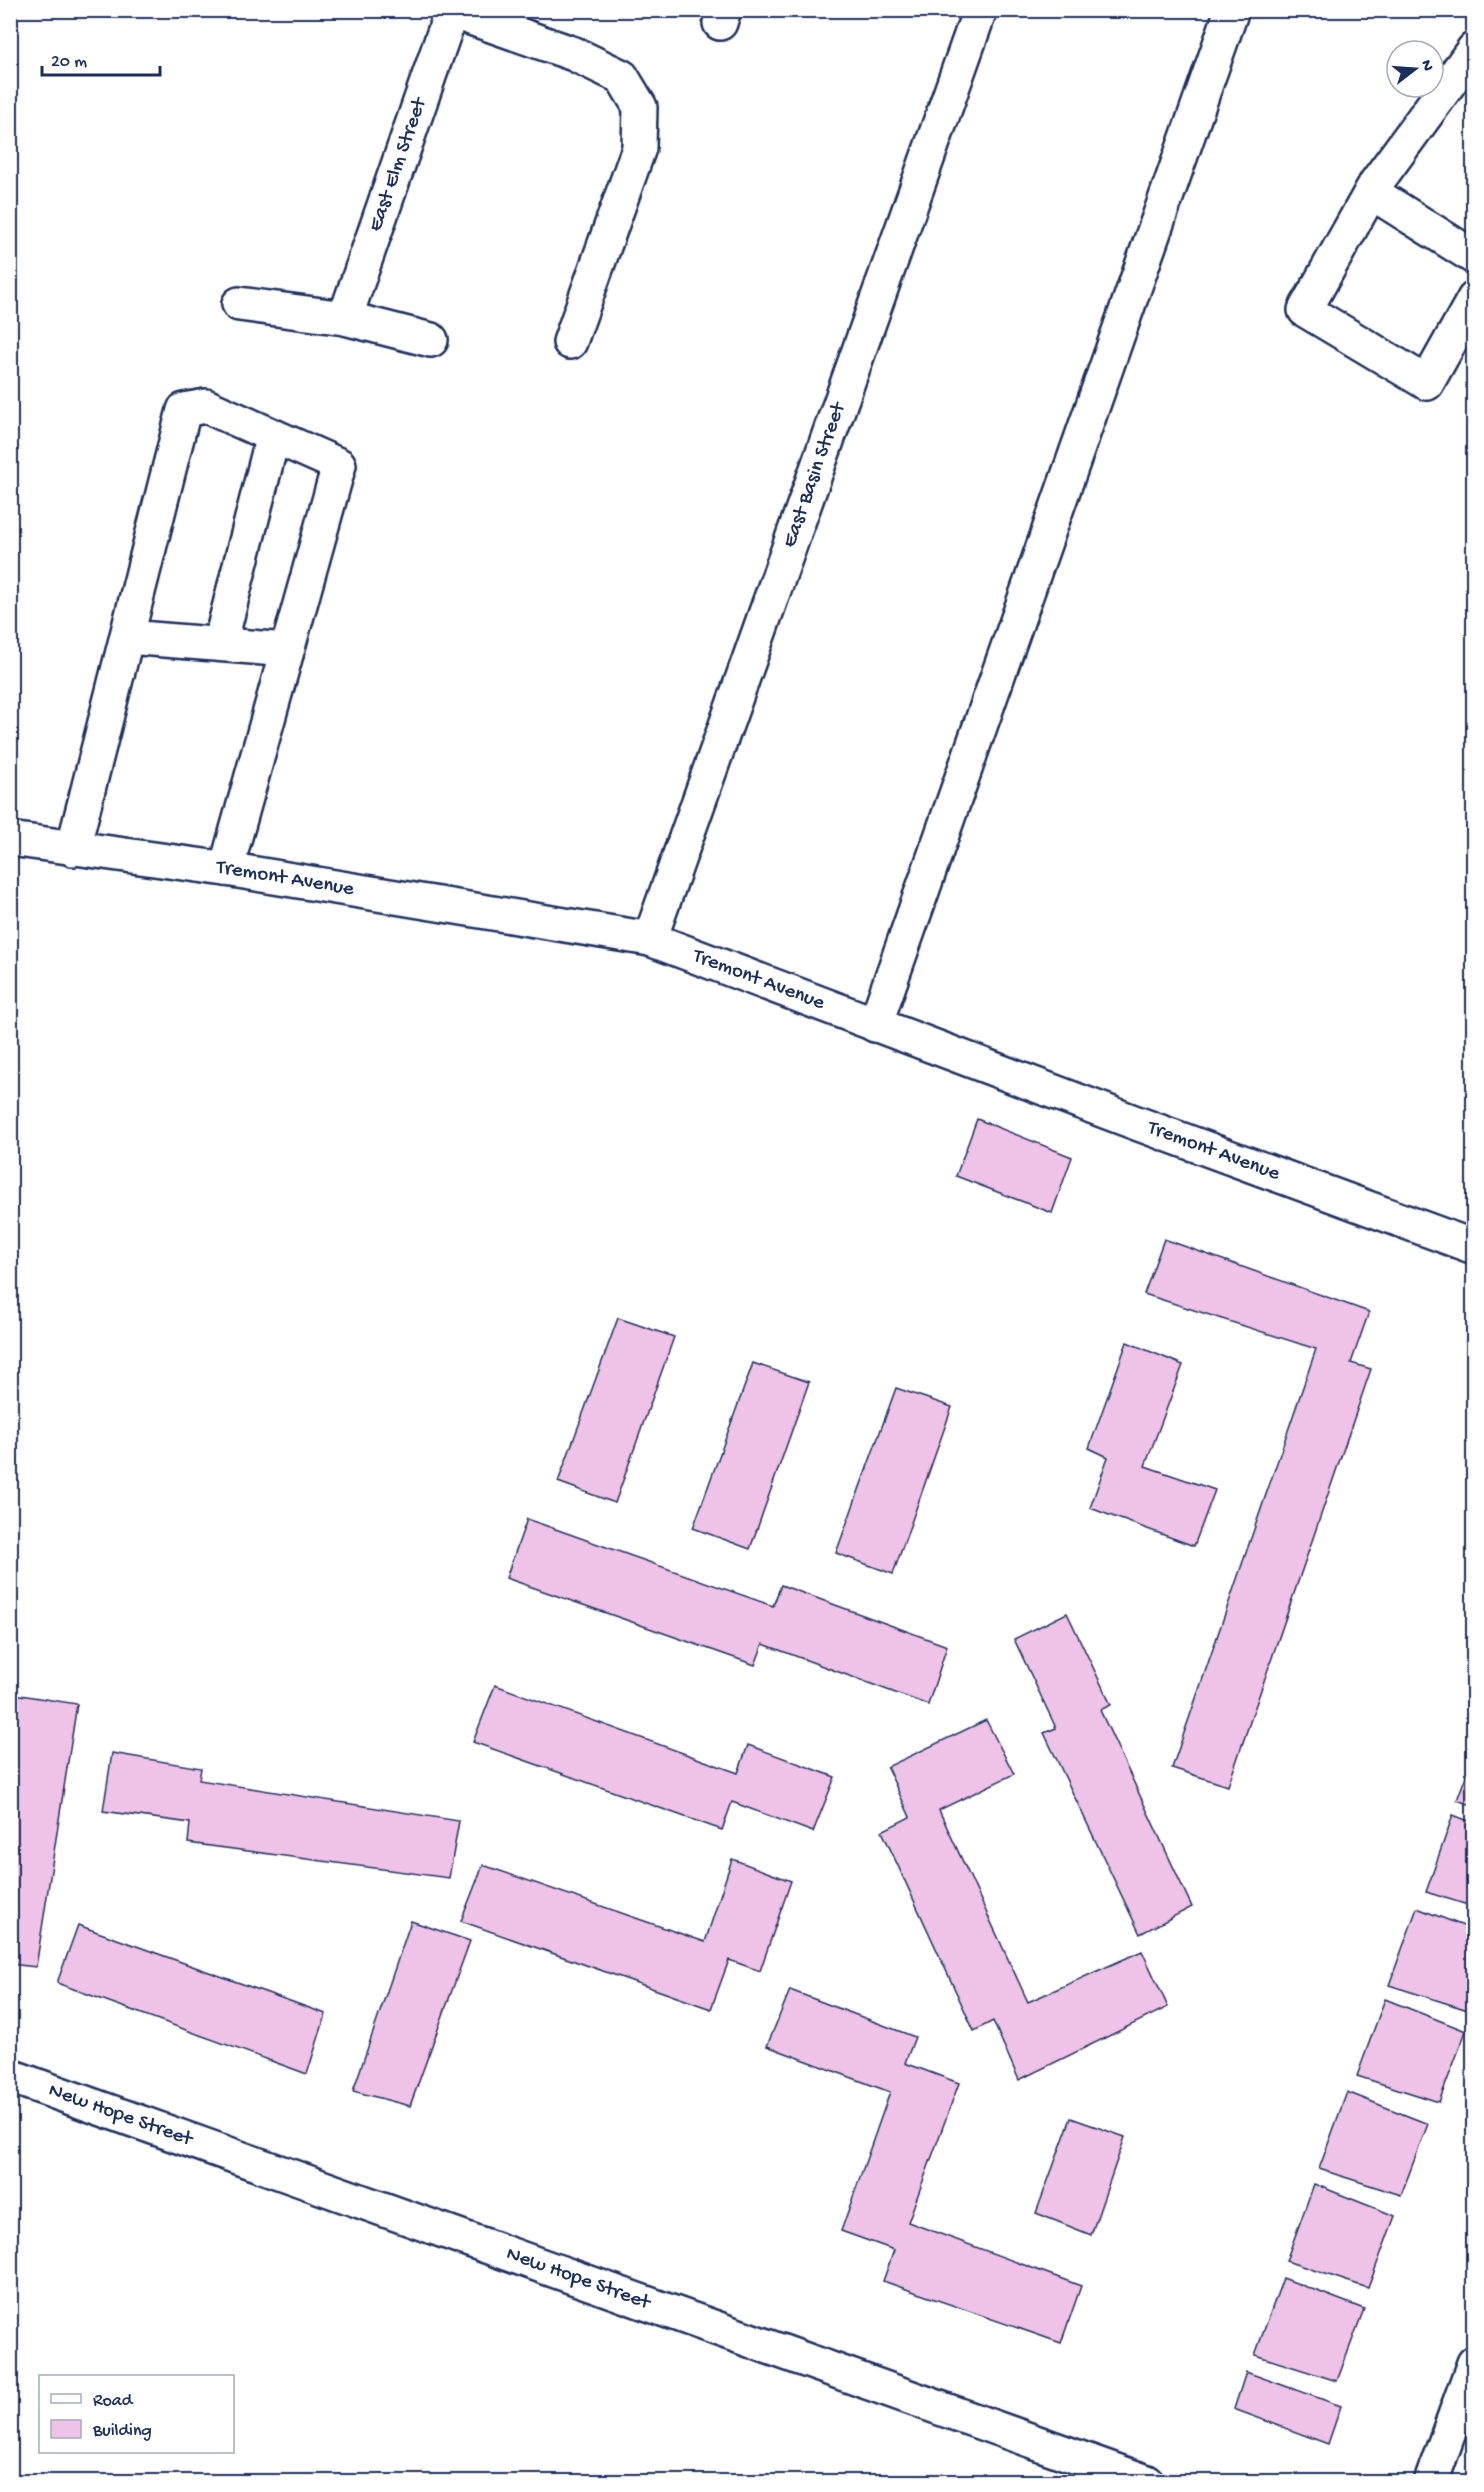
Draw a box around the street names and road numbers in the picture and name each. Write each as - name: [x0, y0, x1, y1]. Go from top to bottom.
- street label: East Elm Street: [363, 93, 434, 235]
- street label: East Basin Street: [778, 397, 853, 551]
- street label: Tremont Avenue: [214, 855, 357, 903]
- street label: Tremont Avenue: [688, 943, 829, 1017]
- street label: Tremont Avenue: [1143, 1115, 1284, 1187]
- street label: New Hope Street: [45, 2078, 198, 2153]
- street label: New Hope Street: [503, 2242, 655, 2317]

